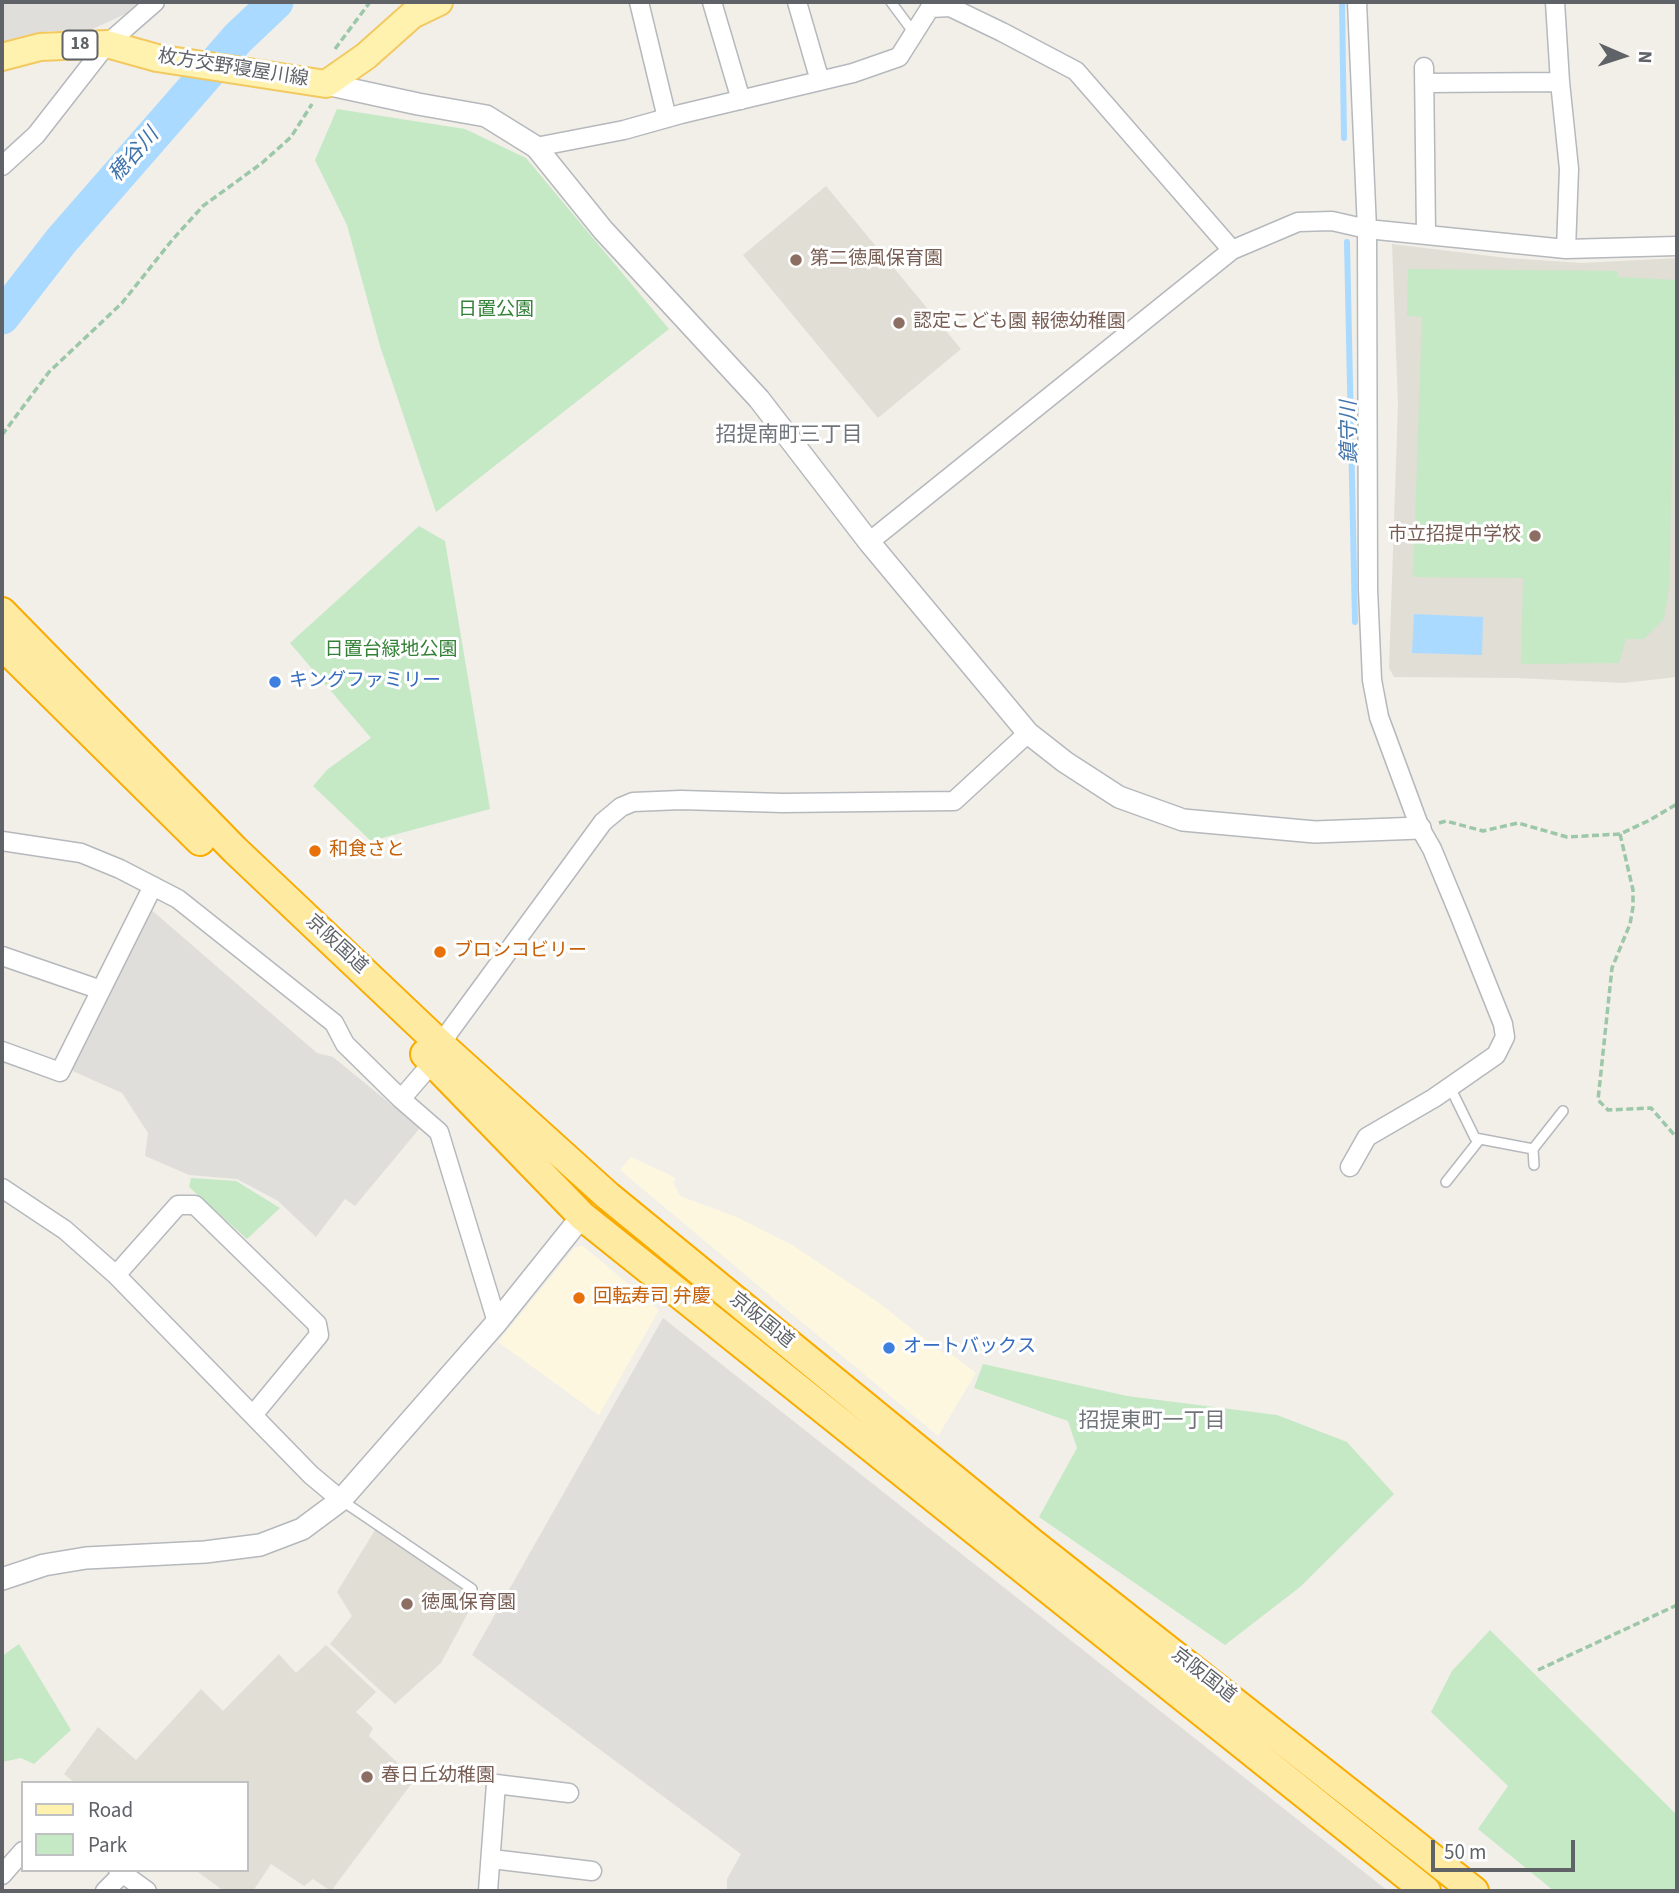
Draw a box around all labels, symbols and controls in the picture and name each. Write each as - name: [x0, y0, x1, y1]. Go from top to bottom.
- north arrow: [1588, 21, 1658, 91]
- road number: 18: [62, 31, 98, 60]
- street label: 枚方交野寝屋川線: [156, 46, 310, 92]
- text: N: [1631, 50, 1658, 64]
- water label: 穂谷川: [105, 124, 165, 188]
- place label: 第二徳風保育園: [810, 249, 943, 271]
- marker: 第二徳風保育園: [788, 252, 804, 268]
- park label: 日置公園: [458, 300, 534, 322]
- place label: 認定こども園 報徳幼稚園: [913, 312, 1126, 334]
- marker: 認定こども園 報徳幼稚園: [891, 315, 907, 331]
- water label: 鎮守川: [1338, 400, 1364, 464]
- district label: 招提南町三丁目: [716, 423, 862, 449]
- place label: 市立招提中学校: [1388, 525, 1521, 547]
- marker: 市立招提中学校: [1527, 528, 1543, 544]
- park label: 日置台緑地公園: [325, 640, 457, 662]
- place label: キングファミリー: [289, 671, 441, 693]
- marker: キングファミリー: [267, 674, 283, 690]
- place label: 和食さと: [329, 840, 405, 862]
- marker: 和食さと: [307, 843, 323, 859]
- street label: 京阪国道: [300, 911, 372, 979]
- place label: ブロンコビリー: [454, 941, 587, 963]
- marker: ブロンコビリー: [432, 944, 448, 960]
- place label: 回転寿司 弁慶: [593, 1287, 711, 1309]
- street label: 京阪国道: [724, 1288, 798, 1354]
- marker: 回転寿司 弁慶: [571, 1290, 587, 1306]
- place label: オートバックス: [903, 1337, 1036, 1359]
- marker: オートバックス: [881, 1340, 897, 1356]
- district label: 招提東町一丁目: [1079, 1409, 1225, 1435]
- place label: 徳風保育園: [421, 1593, 516, 1615]
- marker: 徳風保育園: [399, 1596, 415, 1612]
- street label: 京阪国道: [1166, 1644, 1240, 1708]
- place label: 春日丘幼稚園: [381, 1766, 495, 1788]
- marker: 春日丘幼稚園: [359, 1769, 375, 1785]
- legend: [21, 1781, 248, 1872]
- text: Road: [88, 1795, 133, 1825]
- scale bar: [1434, 1826, 1578, 1870]
- text: Park: [88, 1830, 127, 1860]
- text: 50 m: [1444, 1837, 1486, 1867]

